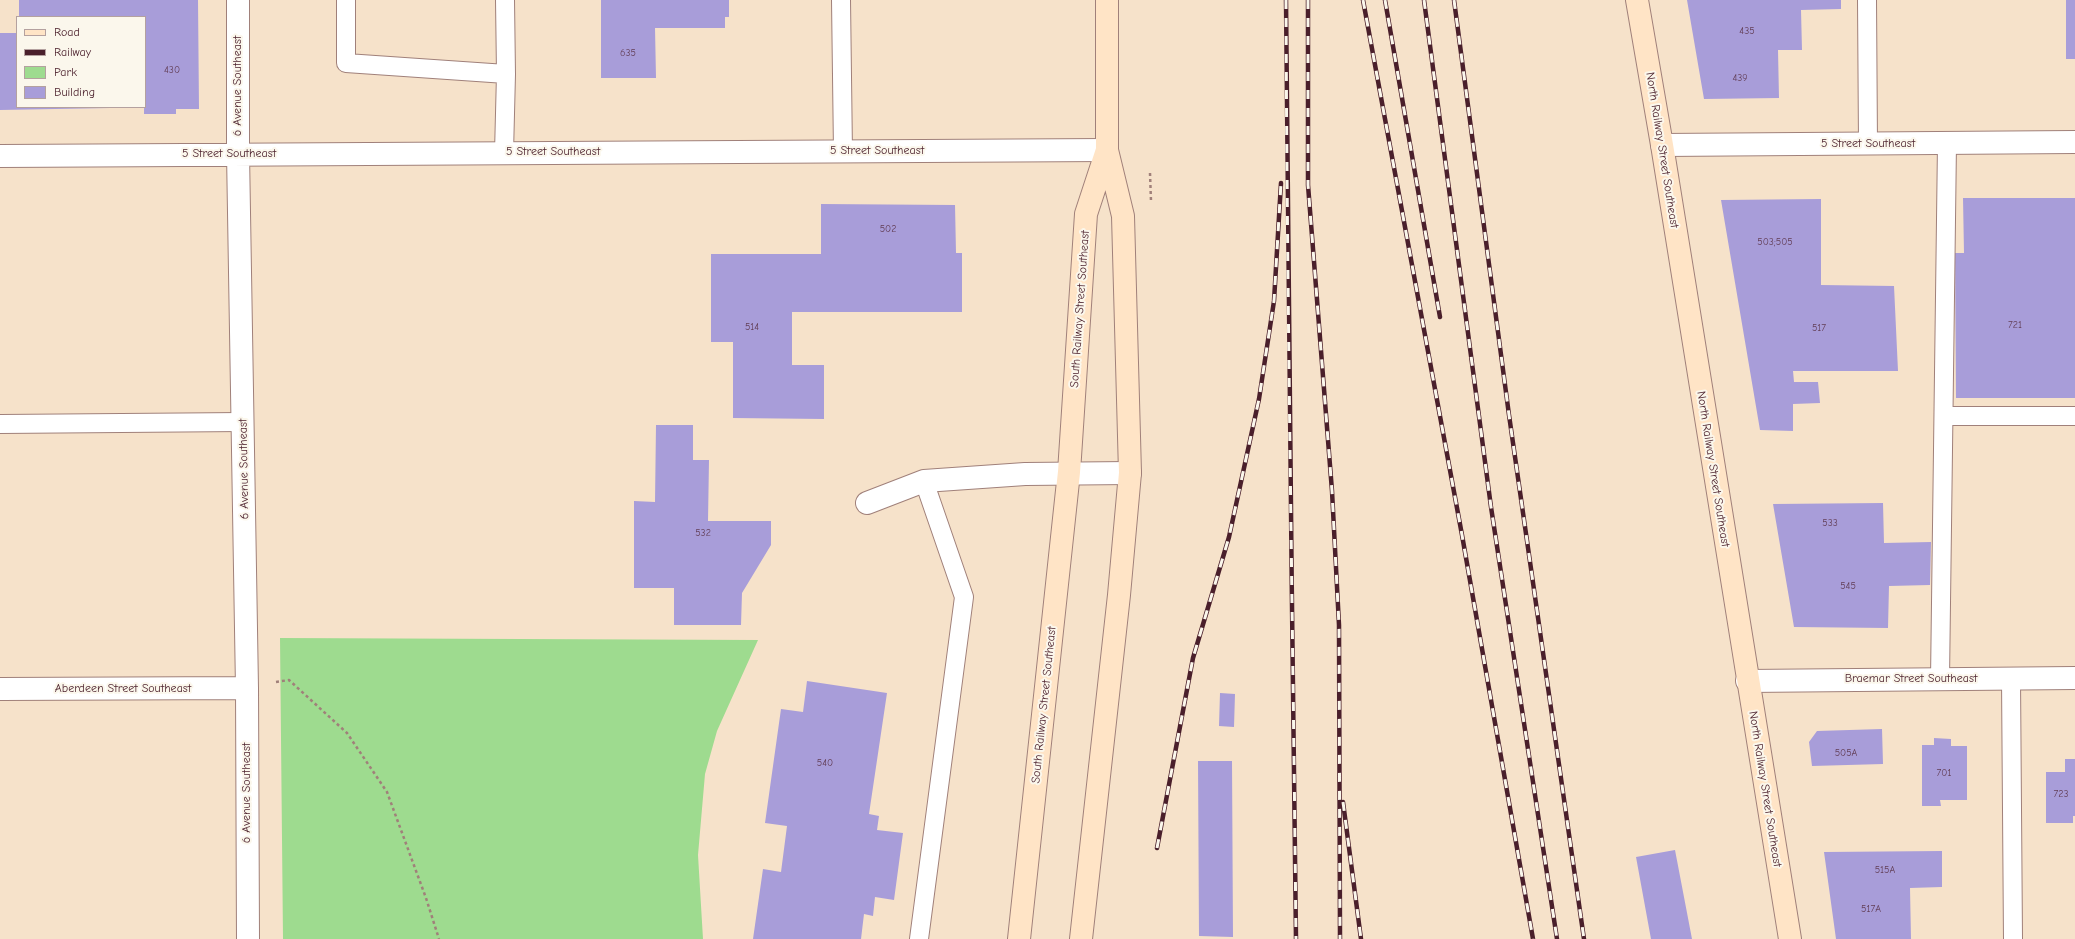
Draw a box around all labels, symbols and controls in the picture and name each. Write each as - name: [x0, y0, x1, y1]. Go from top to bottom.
- legend: [16, 16, 146, 108]
- text: Road: [54, 25, 80, 39]
- house number: 435: [1739, 25, 1755, 37]
- street label: 6 Avenue Southeast: [231, 36, 245, 136]
- text: Railway: [54, 45, 91, 59]
- house number: 635: [620, 47, 636, 59]
- house number: 430: [164, 64, 180, 76]
- text: Park: [54, 65, 77, 79]
- street label: North Railway Street Southeast: [1643, 71, 1681, 229]
- house number: 439: [1732, 72, 1748, 84]
- text: Building: [54, 85, 95, 99]
- street label: 5 Street Southeast: [1821, 137, 1915, 151]
- street label: 5 Street Southeast: [830, 144, 924, 158]
- street label: 5 Street Southeast: [506, 145, 600, 159]
- street label: 5 Street Southeast: [182, 147, 276, 161]
- house number: 502: [880, 223, 896, 235]
- street label: South Railway Street Southeast: [1067, 230, 1093, 388]
- house number: 503;505: [1757, 236, 1793, 248]
- house number: 721: [2008, 319, 2022, 331]
- house number: 514: [745, 321, 759, 333]
- house number: 517: [1812, 322, 1826, 334]
- street label: North Railway Street Southeast: [1694, 390, 1732, 548]
- street label: 6 Avenue Southeast: [236, 419, 252, 519]
- house number: 533: [1822, 517, 1838, 529]
- house number: 532: [695, 527, 711, 539]
- house number: 545: [1840, 580, 1856, 592]
- street label: South Railway Street Southeast: [1029, 626, 1059, 784]
- street label: Braemar Street Southeast: [1845, 672, 1977, 686]
- street label: Aberdeen Street Southeast: [55, 682, 191, 696]
- street label: North Railway Street Southeast: [1746, 710, 1784, 868]
- street label: 6 Avenue Southeast: [240, 743, 254, 843]
- house number: 505A: [1835, 747, 1857, 759]
- house number: 540: [817, 757, 833, 769]
- house number: 701: [1937, 767, 1951, 779]
- house number: 723: [2053, 788, 2069, 800]
- house number: 515A: [1875, 864, 1895, 876]
- house number: 517A: [1861, 903, 1881, 915]

